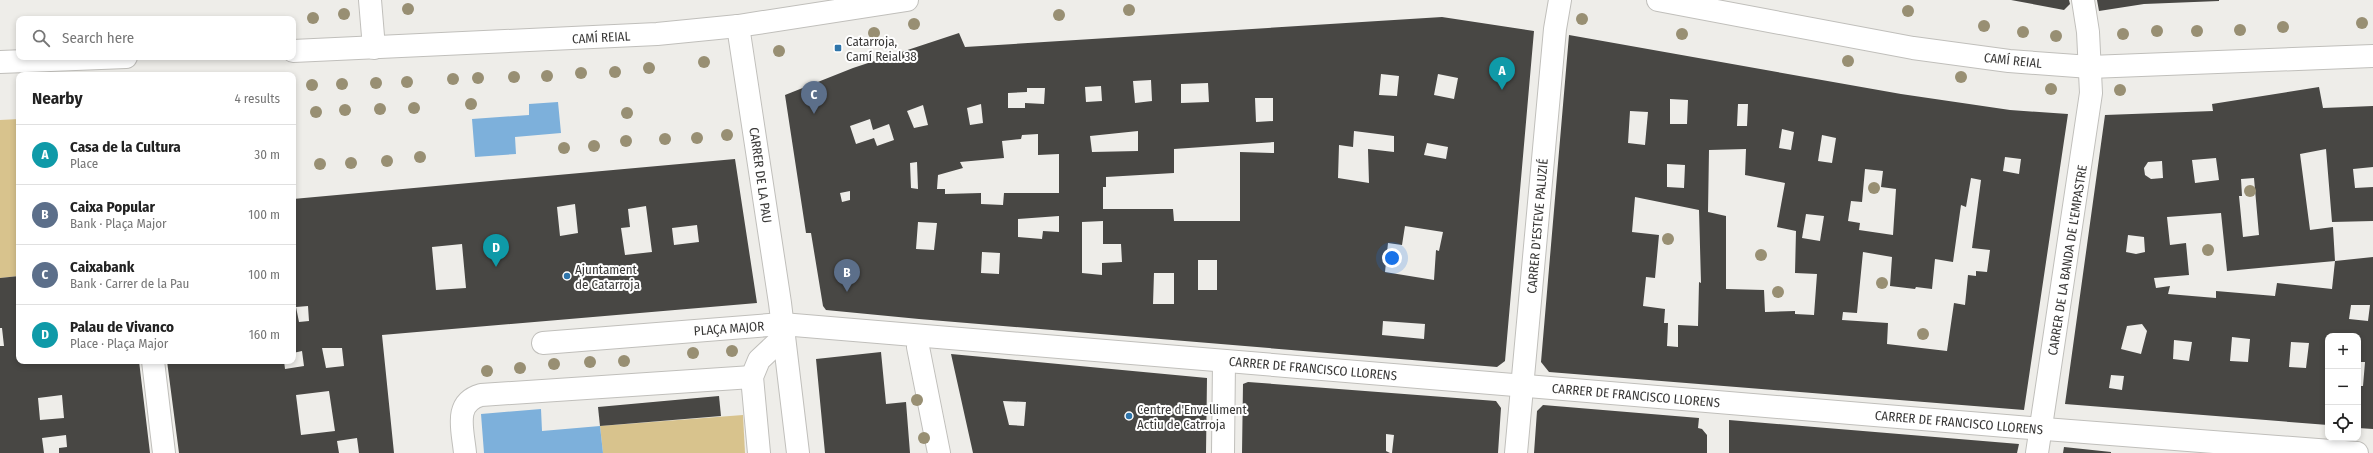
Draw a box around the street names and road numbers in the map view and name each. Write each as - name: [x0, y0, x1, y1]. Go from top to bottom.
- street label: CAMÍ REIAL: [572, 28, 631, 47]
- street label: CAMÍ REIAL: [1983, 50, 2043, 71]
- street label: CARRER DE LA PAU: [746, 126, 775, 224]
- street label: CARRER D'ESTEVE PALUZIÉ: [1524, 158, 1551, 294]
- street label: CARRER DE LA BANDA DE L'EMPASTRE: [2045, 164, 2090, 356]
- street label: PLAÇA MAJOR: [693, 319, 765, 338]
- street label: CARRER DE FRANCISCO LLORENS: [1228, 354, 1398, 383]
- street label: CARRER DE FRANCISCO LLORENS: [1551, 381, 1721, 410]
- street label: CARRER DE FRANCISCO LLORENS: [1874, 408, 2044, 437]

